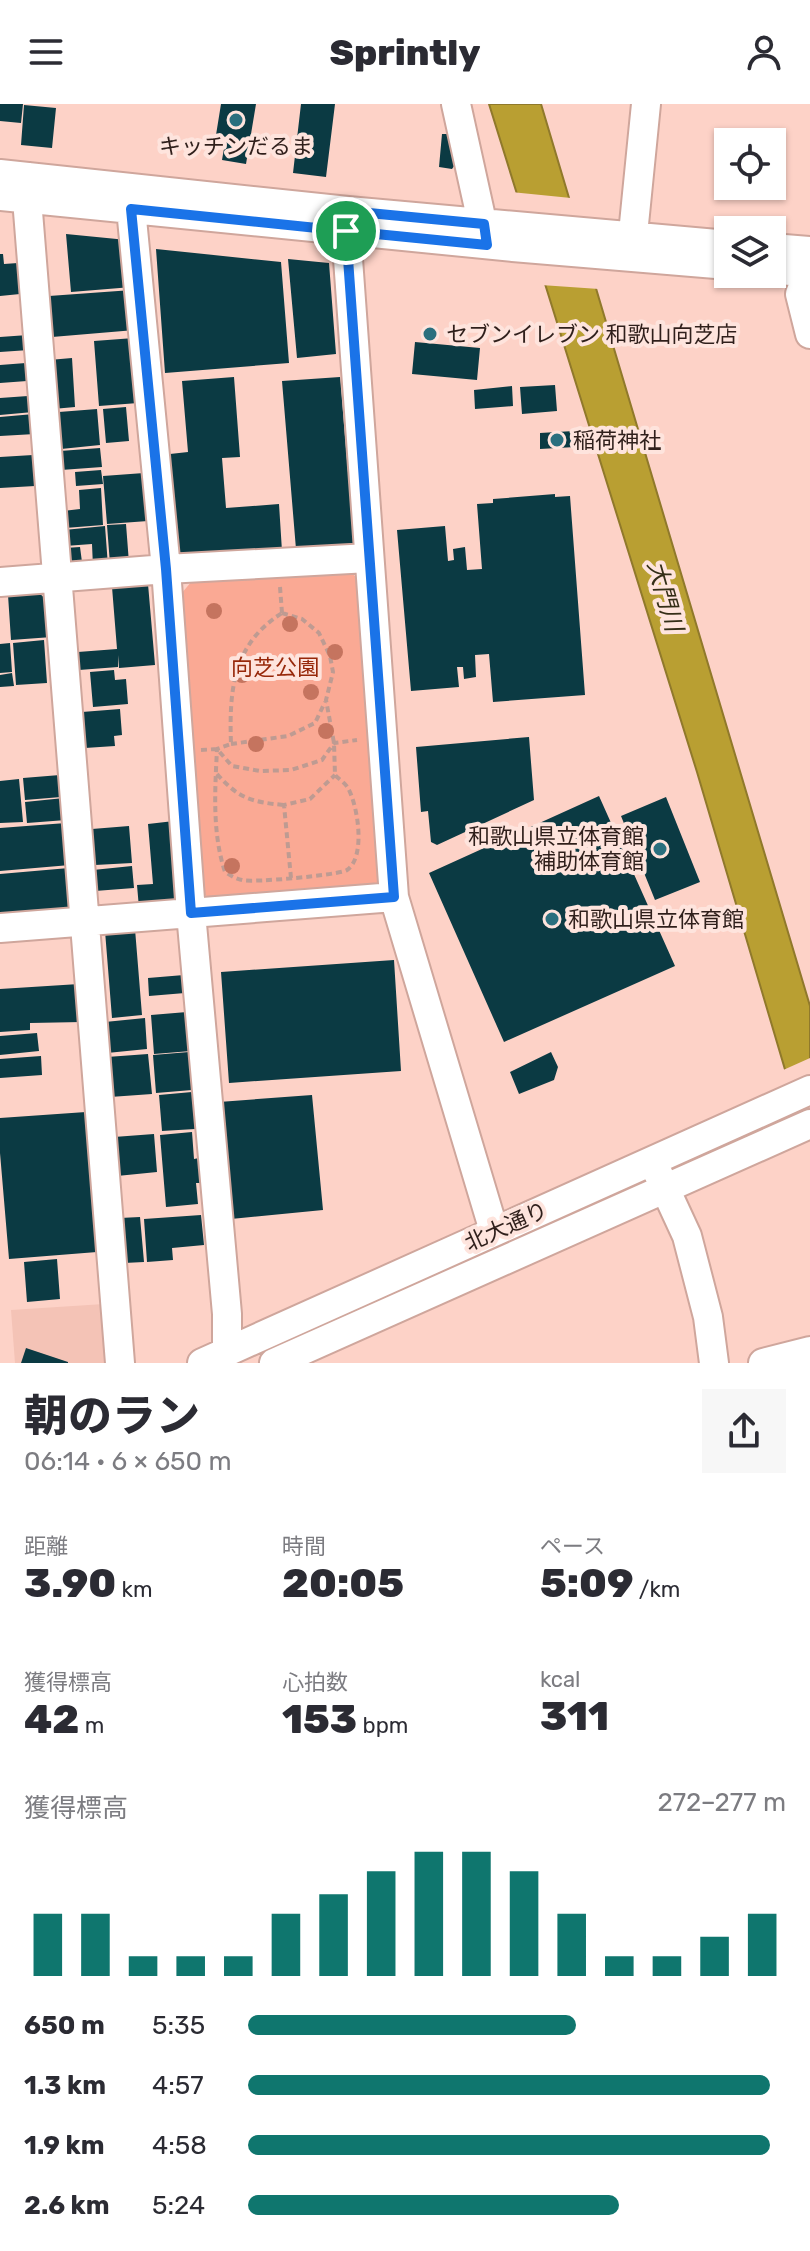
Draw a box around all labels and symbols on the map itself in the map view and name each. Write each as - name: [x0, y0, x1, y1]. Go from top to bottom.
- marker: キッチンだるま: [227, 111, 245, 129]
- place label: キッチンだるま: [159, 133, 313, 160]
- pin: [312, 197, 380, 265]
- place label: セブンイレブン 和歌山向芝店: [446, 321, 737, 348]
- marker: セブンイレブン 和歌山向芝店: [421, 325, 439, 343]
- place label: 稲荷神社: [573, 427, 661, 454]
- marker: 稲荷神社: [548, 431, 566, 449]
- water label: 大門川: [642, 558, 689, 637]
- park label: 向芝公園: [231, 654, 319, 681]
- place label: 和歌山県立体育館 補助体育館: [468, 823, 644, 875]
- marker: 和歌山県立体育館 補助体育館: [651, 840, 669, 858]
- place label: 和歌山県立体育館: [568, 906, 744, 933]
- marker: 和歌山県立体育館: [543, 910, 561, 928]
- street label: 北大通り: [461, 1196, 552, 1257]

